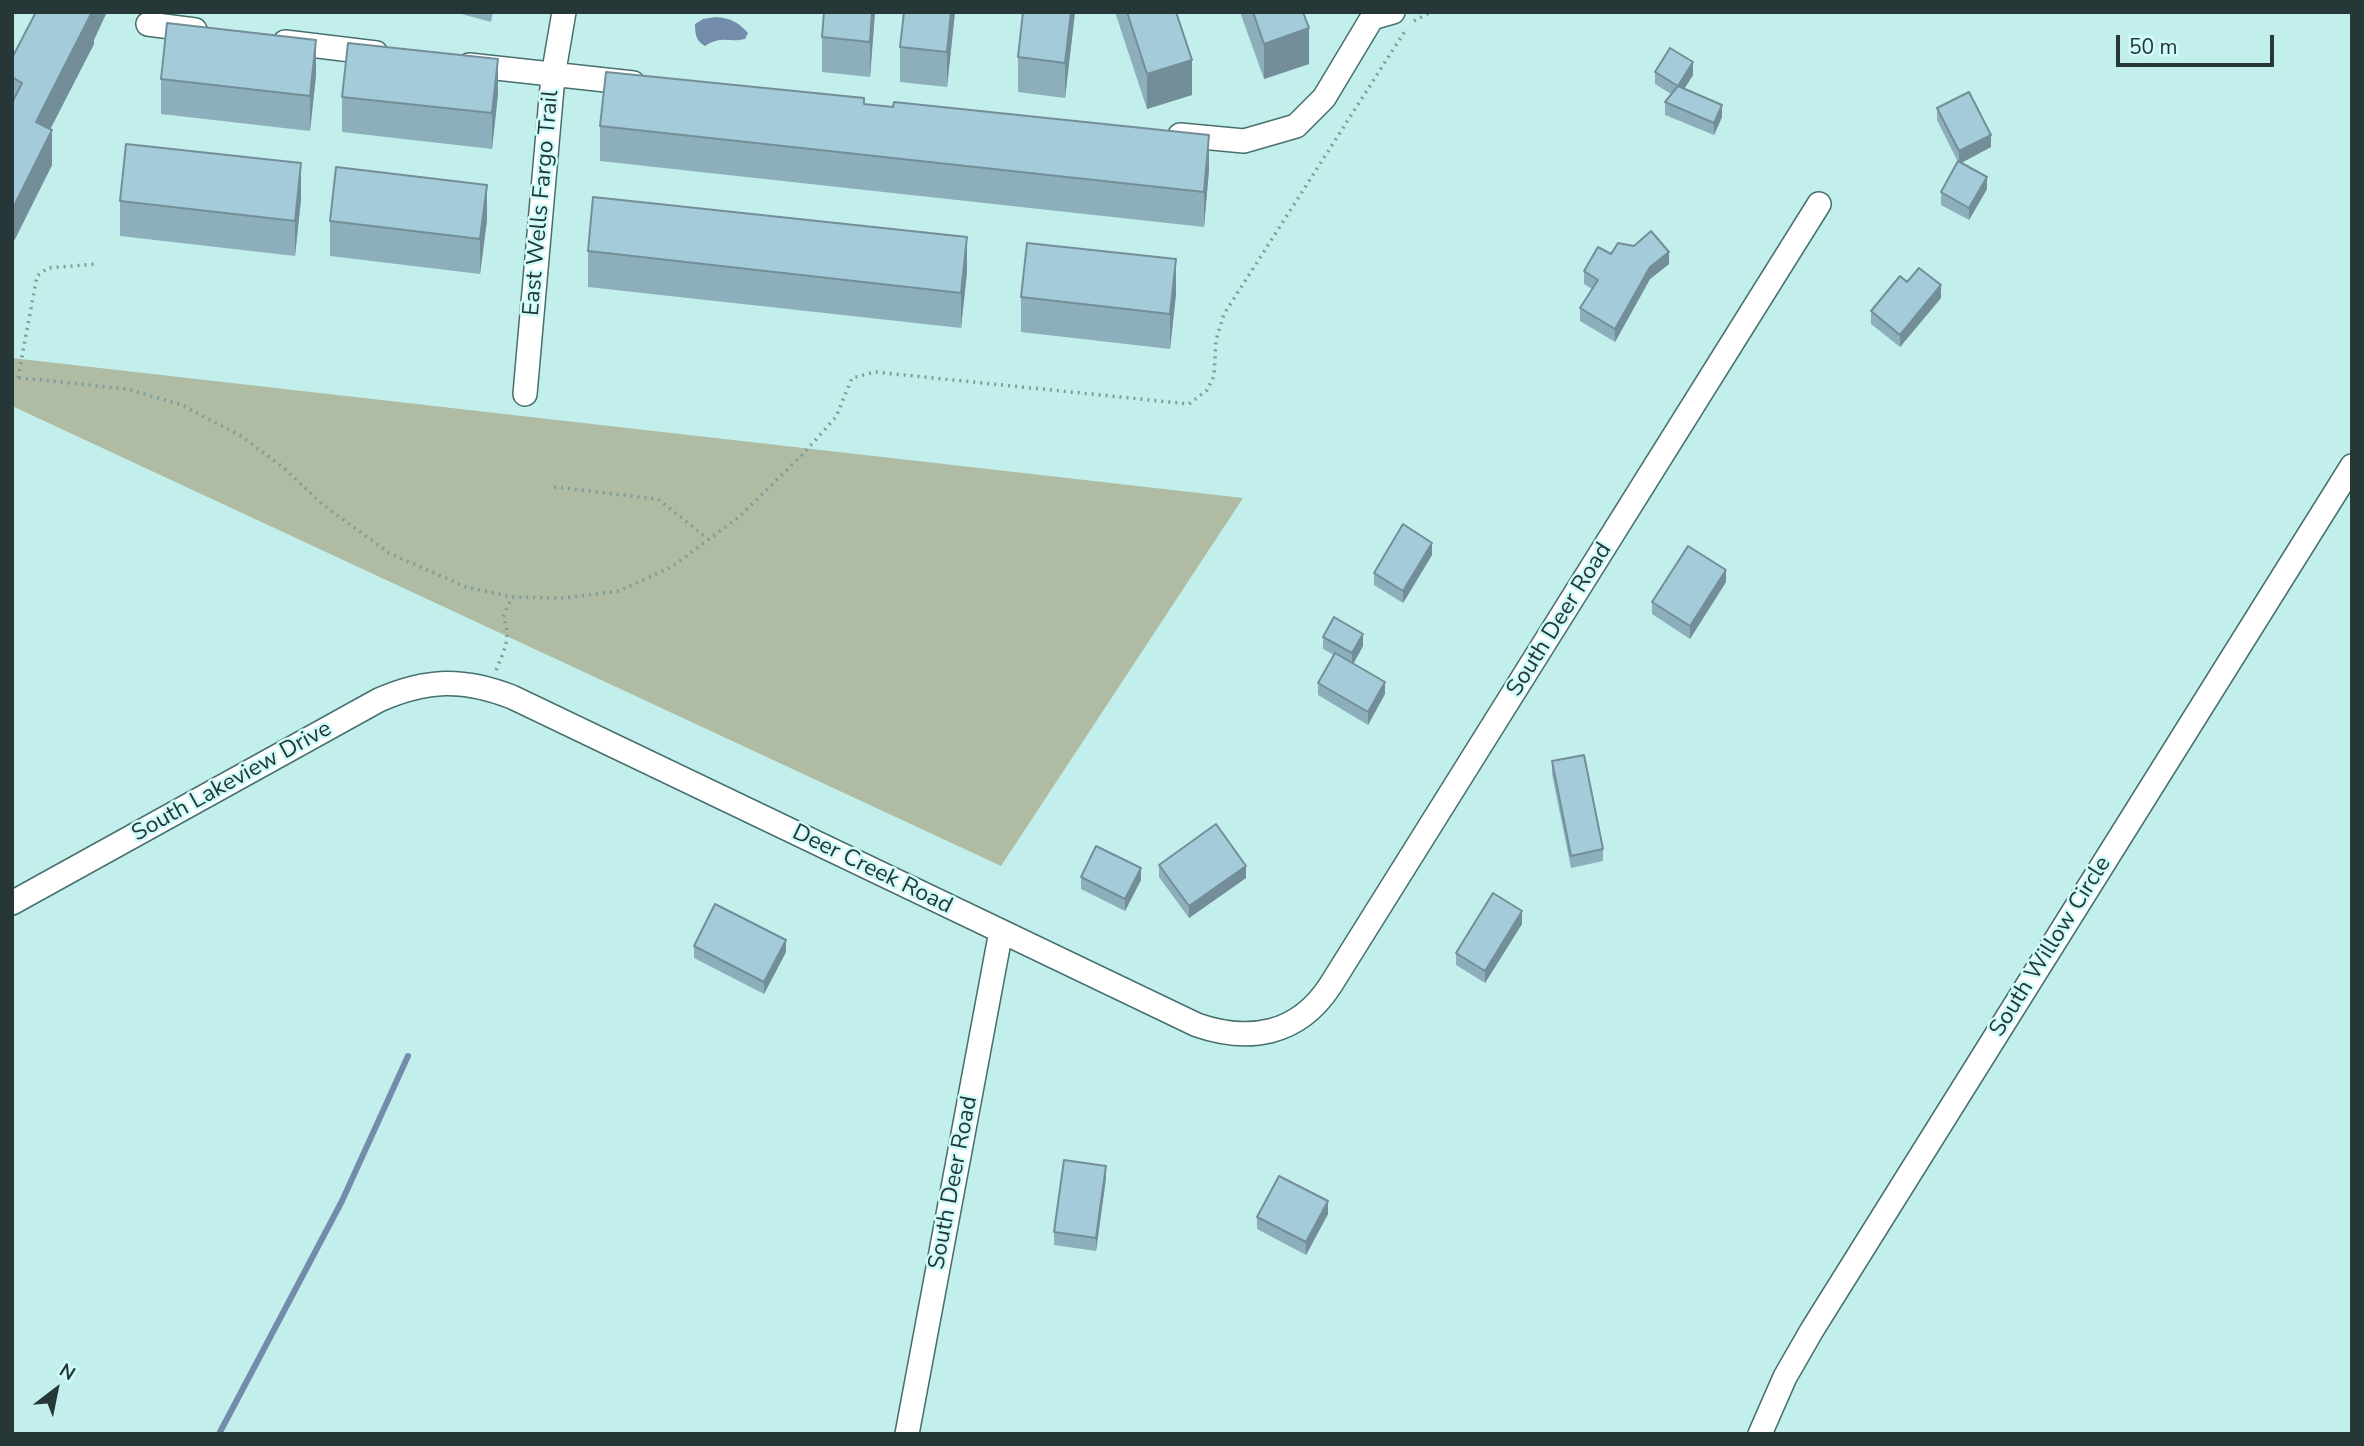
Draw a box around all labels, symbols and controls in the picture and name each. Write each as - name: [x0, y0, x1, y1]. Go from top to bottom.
- scale bar: [2119, 21, 2276, 65]
- text: 50 m: [2129, 33, 2178, 61]
- street label: East Wells Fargo Trail: [518, 89, 566, 317]
- street label: South Deer Road: [1502, 538, 1618, 702]
- street label: South Lakeview Drive: [127, 716, 337, 848]
- street label: Deer Creek Road: [787, 819, 957, 921]
- street label: South Willow Circle: [1984, 852, 2118, 1042]
- street label: South Deer Road: [924, 1094, 984, 1272]
- north arrow: [21, 1355, 91, 1425]
- text: N: [54, 1357, 80, 1387]

